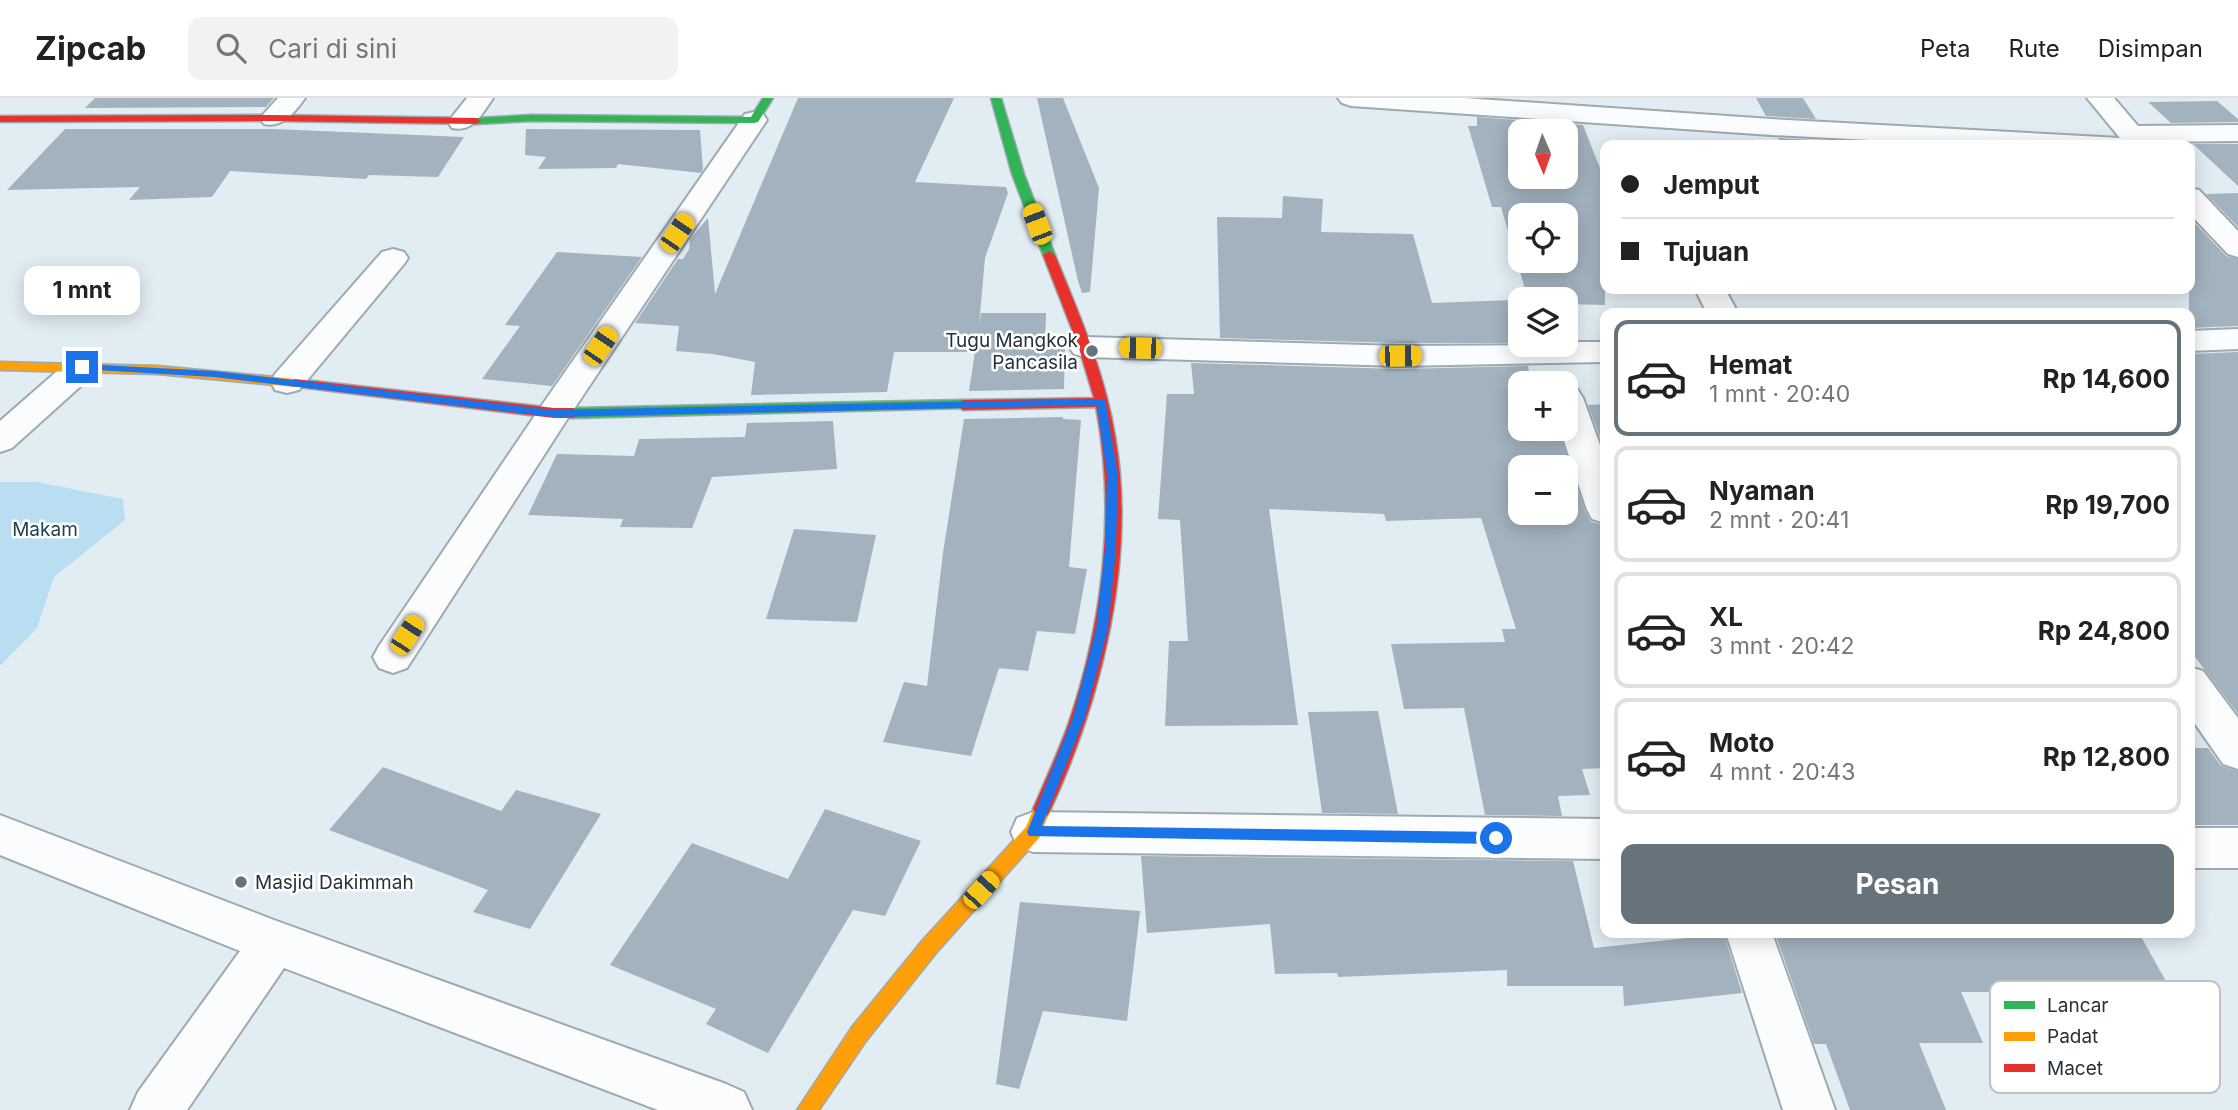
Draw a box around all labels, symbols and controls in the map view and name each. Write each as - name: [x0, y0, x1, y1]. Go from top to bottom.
- search box: [188, 17, 678, 80]
- text: Zipcab: [35, 28, 146, 68]
- icon: search: [212, 29, 250, 67]
- text: Cari di sini: [268, 33, 397, 64]
- text: Peta: [1920, 34, 1971, 63]
- text: Rute: [2009, 34, 2060, 63]
- text: Disimpan: [2098, 34, 2203, 63]
- north arrow: [1508, 119, 1578, 189]
- map controls: [1508, 119, 1578, 525]
- text: Jemput: [1663, 169, 1760, 200]
- car: [1020, 201, 1055, 247]
- button: locate: [1508, 203, 1578, 273]
- car: [657, 210, 698, 256]
- text: Tujuan: [1663, 236, 1749, 267]
- callout: 1 mnt: [24, 266, 140, 314]
- text: 1 mnt: [52, 276, 112, 304]
- button: layers: [1508, 287, 1578, 357]
- car: [580, 323, 621, 369]
- place label: Tugu Mangkok Pancasila: [945, 329, 1079, 374]
- car: [1119, 337, 1162, 359]
- marker: Tugu Mangkok Pancasila: [1084, 343, 1100, 359]
- car: [1379, 345, 1422, 367]
- icon: car: [1625, 347, 1688, 410]
- text: Hemat: [1709, 349, 1792, 380]
- route end: [66, 351, 98, 383]
- text: Rp 14,600: [2043, 363, 2170, 394]
- button: +: [1508, 371, 1578, 441]
- text: 1 mnt · 20:40: [1709, 380, 1850, 408]
- button: −: [1508, 455, 1578, 525]
- icon: car: [1625, 473, 1688, 536]
- text: Nyaman: [1709, 475, 1815, 506]
- text: Rp 19,700: [2045, 489, 2170, 520]
- text: 2 mnt · 20:41: [1709, 506, 1849, 534]
- park label: Makam: [12, 518, 78, 541]
- icon: car: [1625, 599, 1688, 662]
- text: XL: [1709, 601, 1743, 632]
- car: [387, 612, 428, 658]
- text: Rp 24,800: [2038, 615, 2170, 646]
- text: 3 mnt · 20:42: [1709, 632, 1855, 660]
- icon: car: [1625, 725, 1688, 788]
- text: Moto: [1709, 727, 1774, 758]
- text: Rp 12,800: [2043, 741, 2170, 772]
- text: 4 mnt · 20:43: [1709, 758, 1855, 786]
- route start: [1480, 822, 1512, 854]
- button: Pesan: [1621, 844, 2174, 924]
- car: [960, 867, 1003, 913]
- place label: Masjid Dakimmah: [255, 871, 414, 894]
- marker: Masjid Dakimmah: [233, 874, 249, 890]
- legend: [1990, 981, 2220, 1093]
- text: Lancar: [2047, 994, 2109, 1017]
- text: Padat: [2047, 1025, 2098, 1048]
- text: Macet: [2047, 1057, 2103, 1080]

